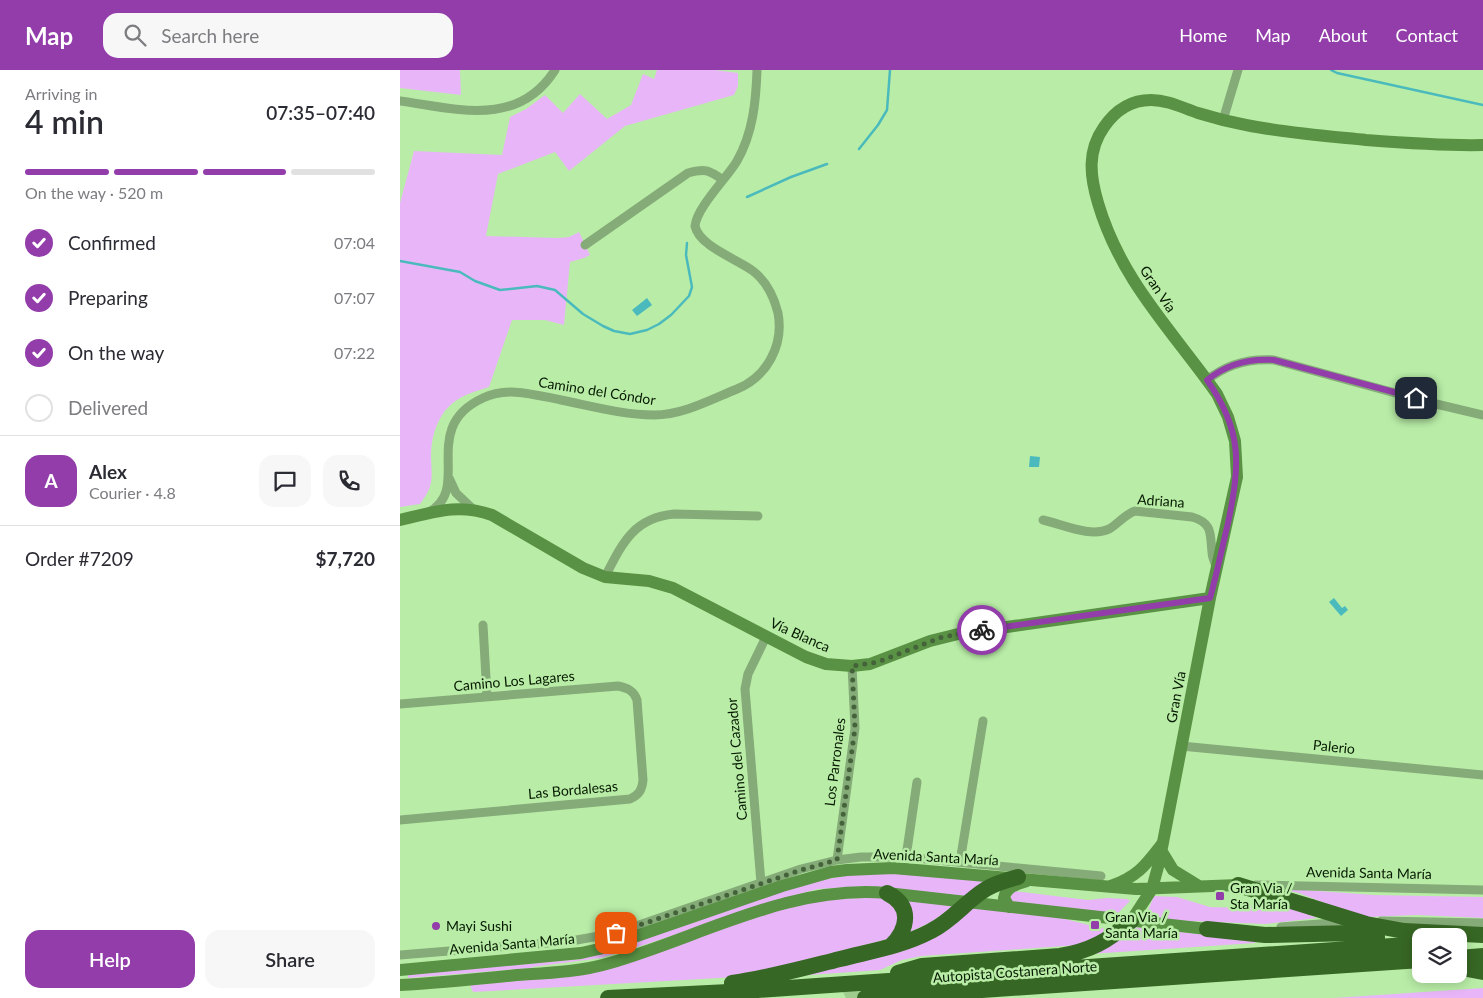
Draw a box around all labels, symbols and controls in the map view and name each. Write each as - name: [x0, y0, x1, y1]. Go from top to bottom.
- search box: [103, 13, 453, 58]
- text: Map: [25, 21, 73, 50]
- icon: search: [121, 21, 149, 49]
- text: Search here: [161, 24, 259, 47]
- text: Home: [1179, 24, 1227, 46]
- text: Map: [1255, 24, 1291, 46]
- text: About: [1319, 24, 1368, 46]
- text: Contact: [1396, 24, 1458, 46]
- text: Arriving in: [25, 84, 98, 103]
- text: 07:35–07:40: [266, 101, 375, 124]
- text: 4 min: [25, 102, 104, 141]
- text: On the way · 520 m: [25, 183, 163, 202]
- icon: check: [25, 229, 53, 257]
- text: Confirmed: [68, 231, 156, 254]
- text: 07:04: [334, 233, 375, 252]
- street label: Gran Vía: [1137, 262, 1180, 315]
- icon: check: [25, 284, 53, 312]
- text: Preparing: [68, 286, 148, 309]
- text: 07:07: [334, 288, 375, 307]
- icon: check: [25, 339, 53, 367]
- text: On the way: [68, 341, 164, 364]
- text: 07:22: [334, 343, 375, 362]
- street label: Camino del Cóndor: [537, 373, 657, 408]
- pin: [1395, 377, 1437, 419]
- icon: home: [1402, 384, 1430, 412]
- text: Delivered: [68, 396, 148, 419]
- button: chat: [259, 455, 311, 507]
- button: phone: [323, 455, 375, 507]
- text: Alex: [89, 460, 127, 483]
- text: A: [44, 469, 58, 492]
- text: Courier · 4.8: [89, 483, 176, 502]
- street label: Adriana: [1137, 490, 1185, 511]
- text: Order #7209: [25, 547, 134, 570]
- text: $7,720: [315, 547, 375, 570]
- courier: [957, 605, 1007, 655]
- street label: Vía Blanca: [768, 614, 833, 655]
- icon: bike: [968, 616, 996, 644]
- street label: Camino Los Lagares: [453, 667, 575, 694]
- street label: Gran Vía: [1162, 670, 1189, 724]
- street label: Camino del Cazador: [723, 697, 750, 821]
- street label: Los Parronales: [821, 717, 848, 807]
- street label: Palerio: [1312, 736, 1356, 757]
- street label: Las Bordalesas: [527, 777, 619, 802]
- street label: Avenida Santa María: [873, 845, 999, 868]
- street label: Avenida Santa María: [1306, 863, 1432, 882]
- place label: Gran Via / Sta María: [1230, 879, 1293, 912]
- marker: Gran Via / Sta María: [1214, 890, 1226, 902]
- place label: Gran Via / Santa María: [1105, 908, 1178, 941]
- pin: [595, 912, 637, 954]
- place label: Mayi Sushi: [446, 917, 512, 934]
- icon: bag: [602, 919, 630, 947]
- marker: Gran Via / Santa María: [1089, 919, 1101, 931]
- marker: Mayi Sushi: [430, 920, 442, 932]
- map controls: [1412, 928, 1467, 983]
- button: layers: [1412, 928, 1467, 983]
- button: Help: [25, 930, 195, 988]
- button: Share: [205, 930, 375, 988]
- street label: Avenida Santa María: [449, 930, 575, 957]
- street label: Autopista Costanera Norte: [932, 957, 1098, 986]

